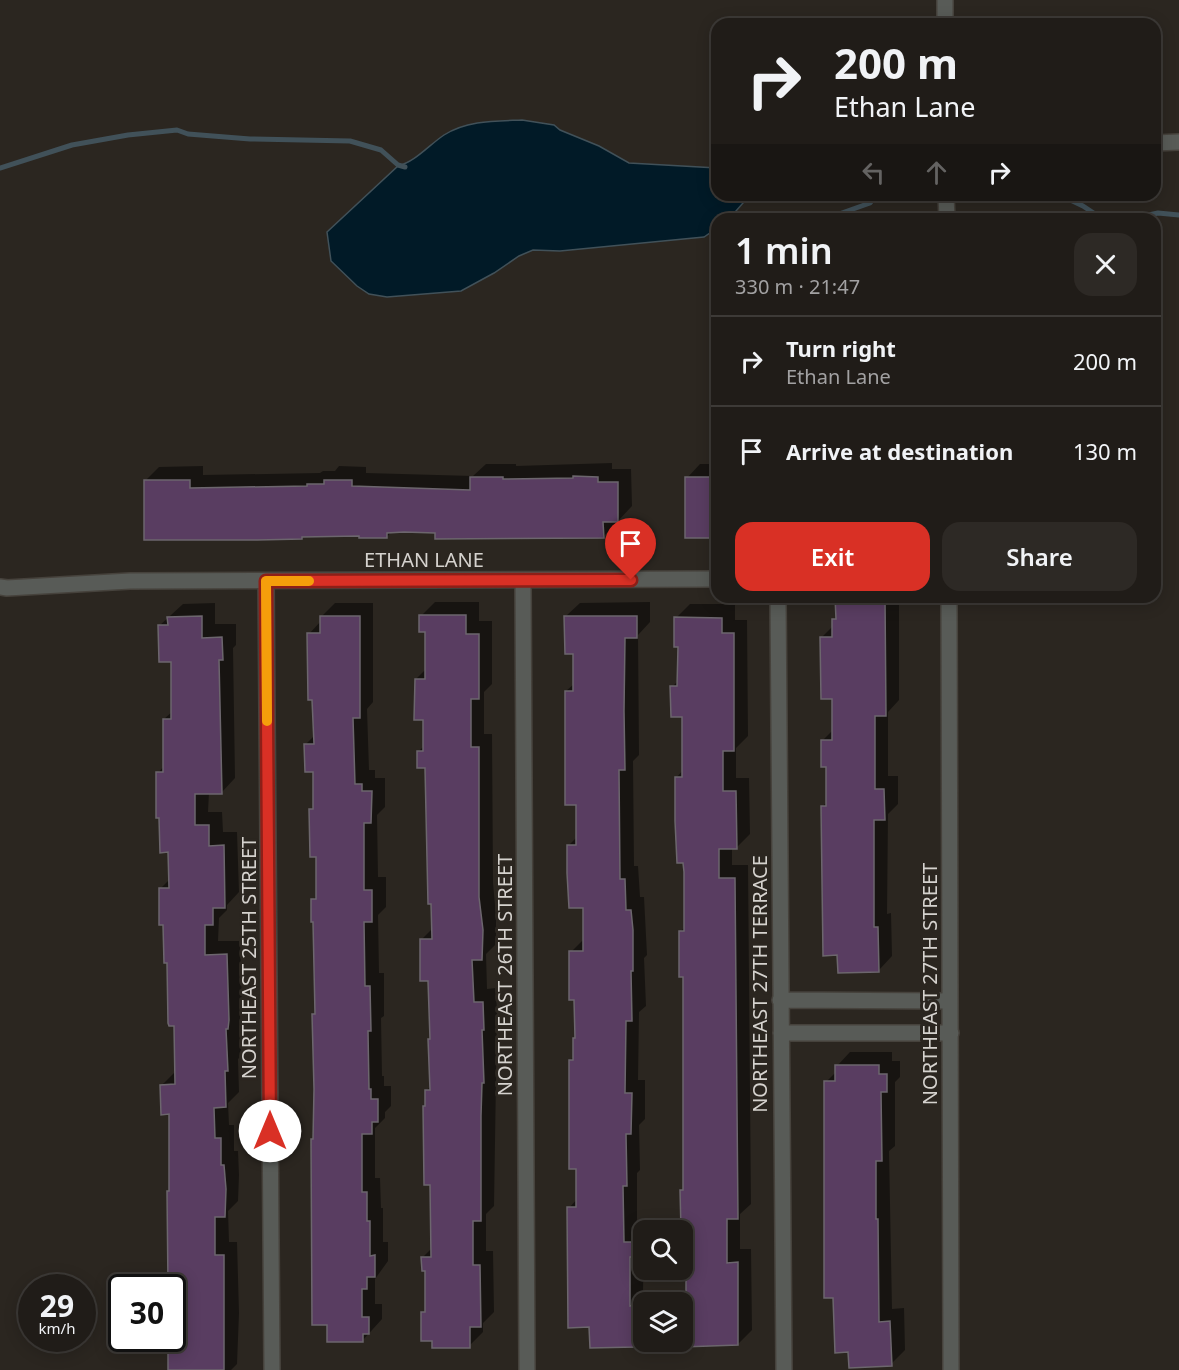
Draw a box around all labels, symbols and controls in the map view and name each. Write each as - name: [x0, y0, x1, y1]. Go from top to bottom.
- text: 200 m: [834, 34, 958, 91]
- icon: right: [735, 42, 813, 120]
- text: Ethan Lane: [834, 88, 976, 125]
- icon: left: [857, 156, 890, 189]
- icon: ahead: [920, 156, 953, 189]
- icon: right: [983, 156, 1016, 189]
- text: 1 min: [735, 226, 833, 275]
- button: close: [1074, 233, 1137, 296]
- text: 330 m · 21:47: [735, 273, 860, 300]
- text: Turn right: [786, 333, 896, 363]
- icon: right: [735, 345, 768, 378]
- text: 200 m: [1073, 346, 1137, 376]
- text: Ethan Lane: [786, 363, 891, 390]
- icon: arrive: [735, 435, 768, 468]
- text: Arrive at destination: [786, 436, 1013, 466]
- text: 130 m: [1073, 436, 1137, 466]
- pin: [605, 518, 656, 580]
- button: Exit: [735, 522, 930, 591]
- button: Share: [942, 522, 1137, 591]
- icon: arrive: [614, 527, 647, 560]
- street label: ETHAN LANE: [364, 546, 484, 573]
- street label: NORTHEAST 25TH STREET: [235, 837, 262, 1079]
- street label: NORTHEAST 26TH STREET: [491, 854, 518, 1096]
- street label: NORTHEAST 27TH TERRACE: [746, 855, 773, 1113]
- street label: NORTHEAST 27TH STREET: [916, 863, 943, 1105]
- position arrow: [238, 1099, 302, 1163]
- map controls: [633, 1220, 693, 1352]
- button: search: [633, 1220, 693, 1280]
- speed limit sign: 30: [108, 1274, 186, 1352]
- text: 29: [40, 1285, 74, 1326]
- button: layers: [633, 1292, 693, 1352]
- text: km/h: [39, 1318, 75, 1338]

